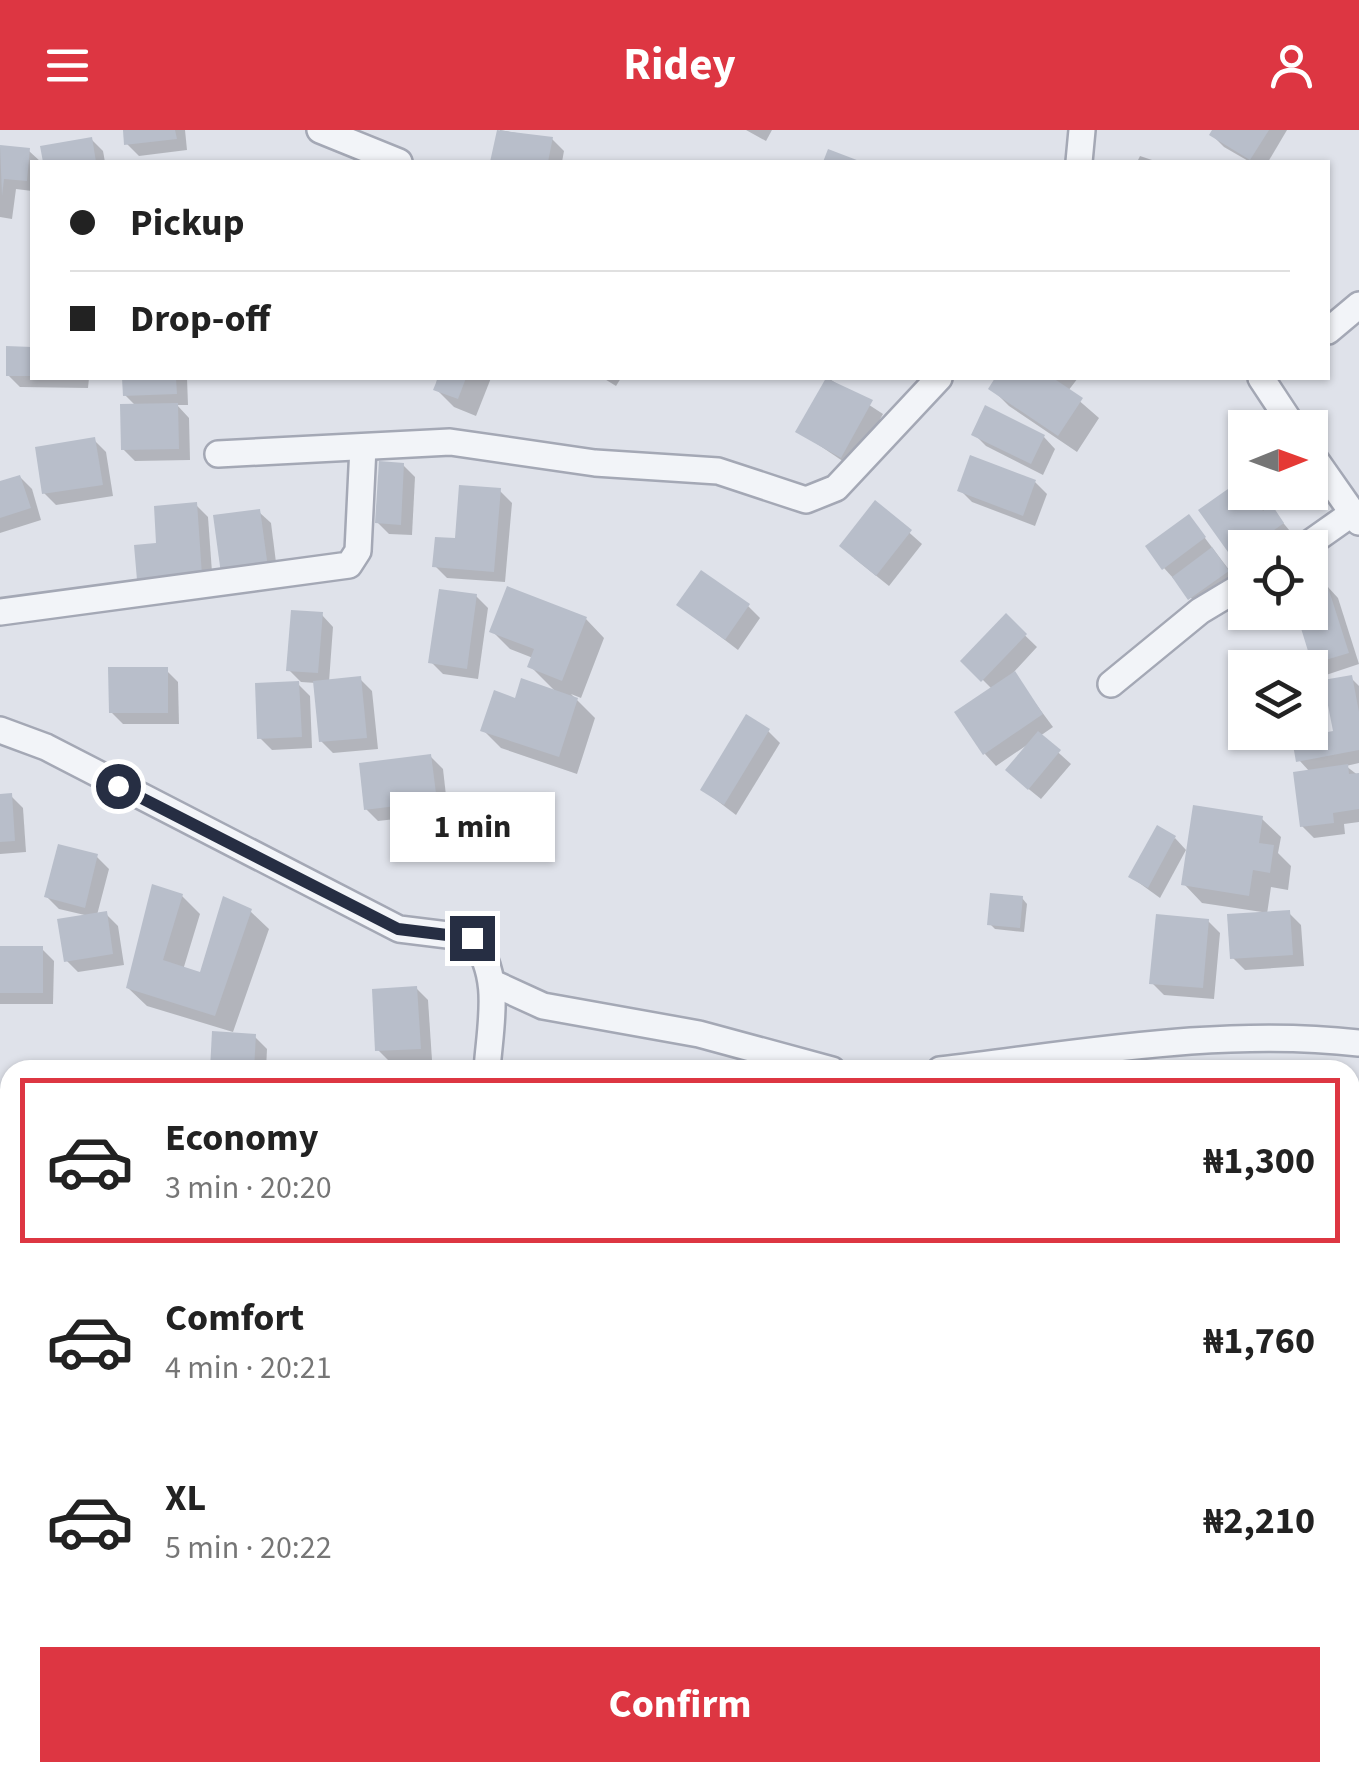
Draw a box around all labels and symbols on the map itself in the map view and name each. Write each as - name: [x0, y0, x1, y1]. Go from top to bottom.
- north arrow: [1228, 410, 1328, 510]
- route start: [96, 764, 141, 809]
- callout: 1 min: [390, 793, 554, 863]
- route end: [450, 916, 495, 961]

